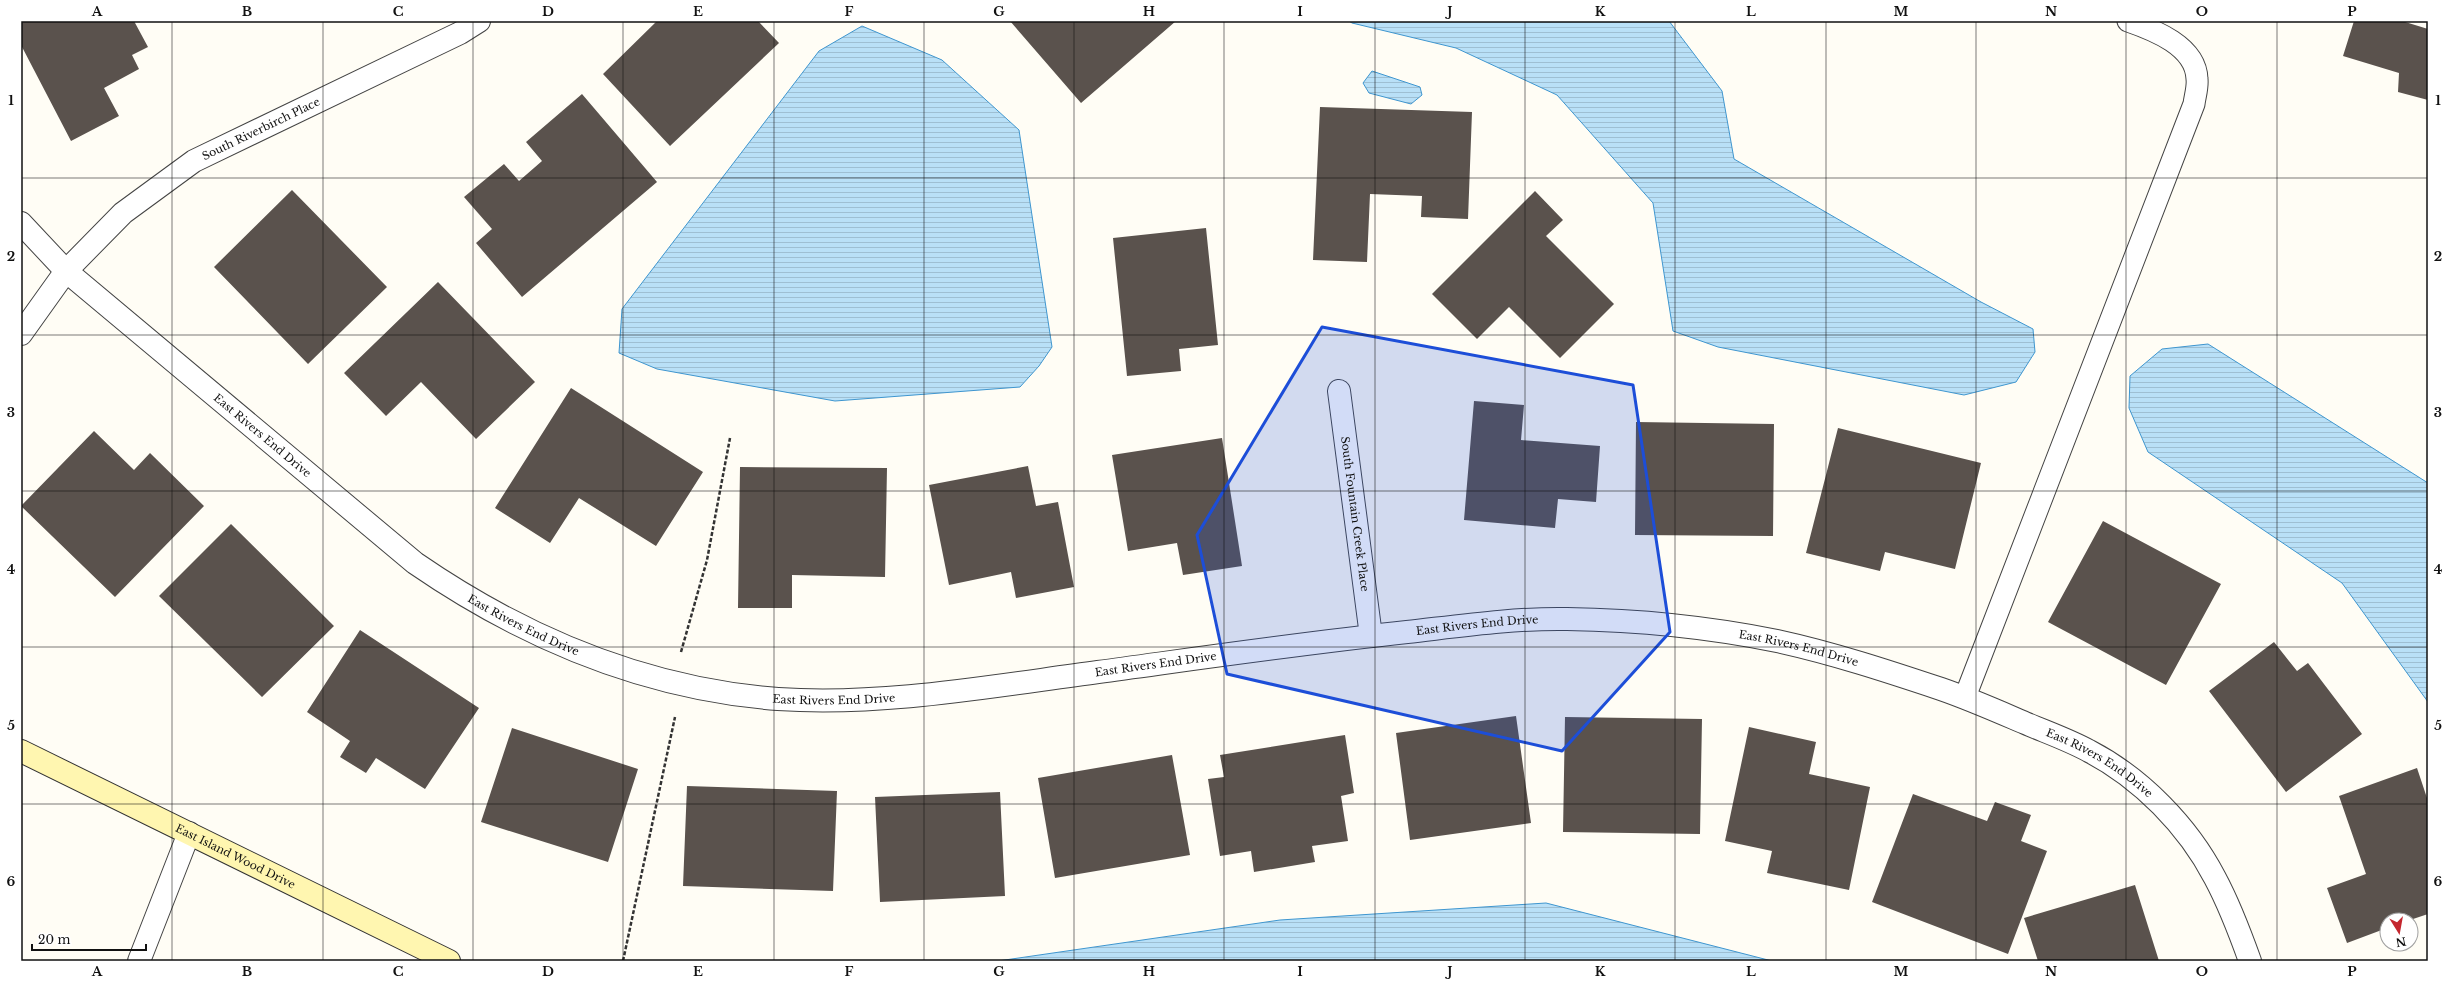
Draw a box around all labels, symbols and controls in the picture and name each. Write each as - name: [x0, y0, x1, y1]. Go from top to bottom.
- text: A: [91, 3, 103, 20]
- text: B: [242, 3, 252, 20]
- text: C: [393, 3, 404, 20]
- text: D: [542, 3, 554, 20]
- text: E: [693, 3, 703, 20]
- text: F: [845, 3, 854, 20]
- text: G: [993, 3, 1005, 20]
- text: H: [1143, 3, 1155, 20]
- text: I: [1297, 3, 1303, 20]
- text: J: [1444, 3, 1453, 20]
- text: K: [1595, 3, 1606, 20]
- text: L: [1746, 3, 1756, 20]
- text: M: [1894, 3, 1909, 20]
- text: N: [2045, 3, 2057, 20]
- text: O: [2196, 3, 2208, 20]
- text: P: [2347, 3, 2357, 20]
- text: 1: [8, 92, 14, 109]
- text: 1: [2435, 92, 2441, 109]
- street label: South Riverbirch Place: [200, 94, 322, 163]
- text: 2: [7, 248, 15, 265]
- text: 2: [2434, 248, 2442, 265]
- street label: East Rivers End Drive: [211, 391, 314, 480]
- text: 3: [7, 404, 15, 421]
- text: 3: [2434, 404, 2442, 421]
- street label: South Fountain Creek Place: [1338, 436, 1372, 592]
- text: 4: [7, 561, 16, 578]
- text: 4: [2434, 561, 2443, 578]
- street label: East Rivers End Drive: [465, 591, 581, 658]
- street label: East Rivers End Drive: [1415, 612, 1539, 638]
- street label: East Rivers End Drive: [1738, 627, 1860, 669]
- street label: East Rivers End Drive: [1094, 649, 1217, 679]
- street label: East Rivers End Drive: [772, 690, 896, 707]
- text: 5: [7, 717, 15, 734]
- text: 5: [2434, 717, 2442, 734]
- street label: East Rivers End Drive: [2044, 725, 2156, 800]
- street label: East Island Wood Drive: [173, 821, 298, 892]
- text: 6: [7, 873, 16, 890]
- text: 6: [2434, 873, 2443, 890]
- north arrow: [2379, 912, 2419, 952]
- scale bar: [32, 926, 146, 952]
- text: 20 m: [38, 932, 70, 947]
- text: N: [2394, 934, 2407, 950]
- text: A: [91, 963, 103, 980]
- text: B: [242, 963, 252, 980]
- text: C: [393, 963, 404, 980]
- text: D: [542, 963, 554, 980]
- text: E: [693, 963, 703, 980]
- text: F: [845, 963, 854, 980]
- text: G: [993, 963, 1005, 980]
- text: H: [1143, 963, 1155, 980]
- text: I: [1297, 963, 1303, 980]
- text: J: [1444, 963, 1453, 980]
- text: K: [1595, 963, 1606, 980]
- text: L: [1746, 963, 1756, 980]
- text: M: [1894, 963, 1909, 980]
- text: N: [2045, 963, 2057, 980]
- text: O: [2196, 963, 2208, 980]
- text: P: [2347, 963, 2357, 980]

